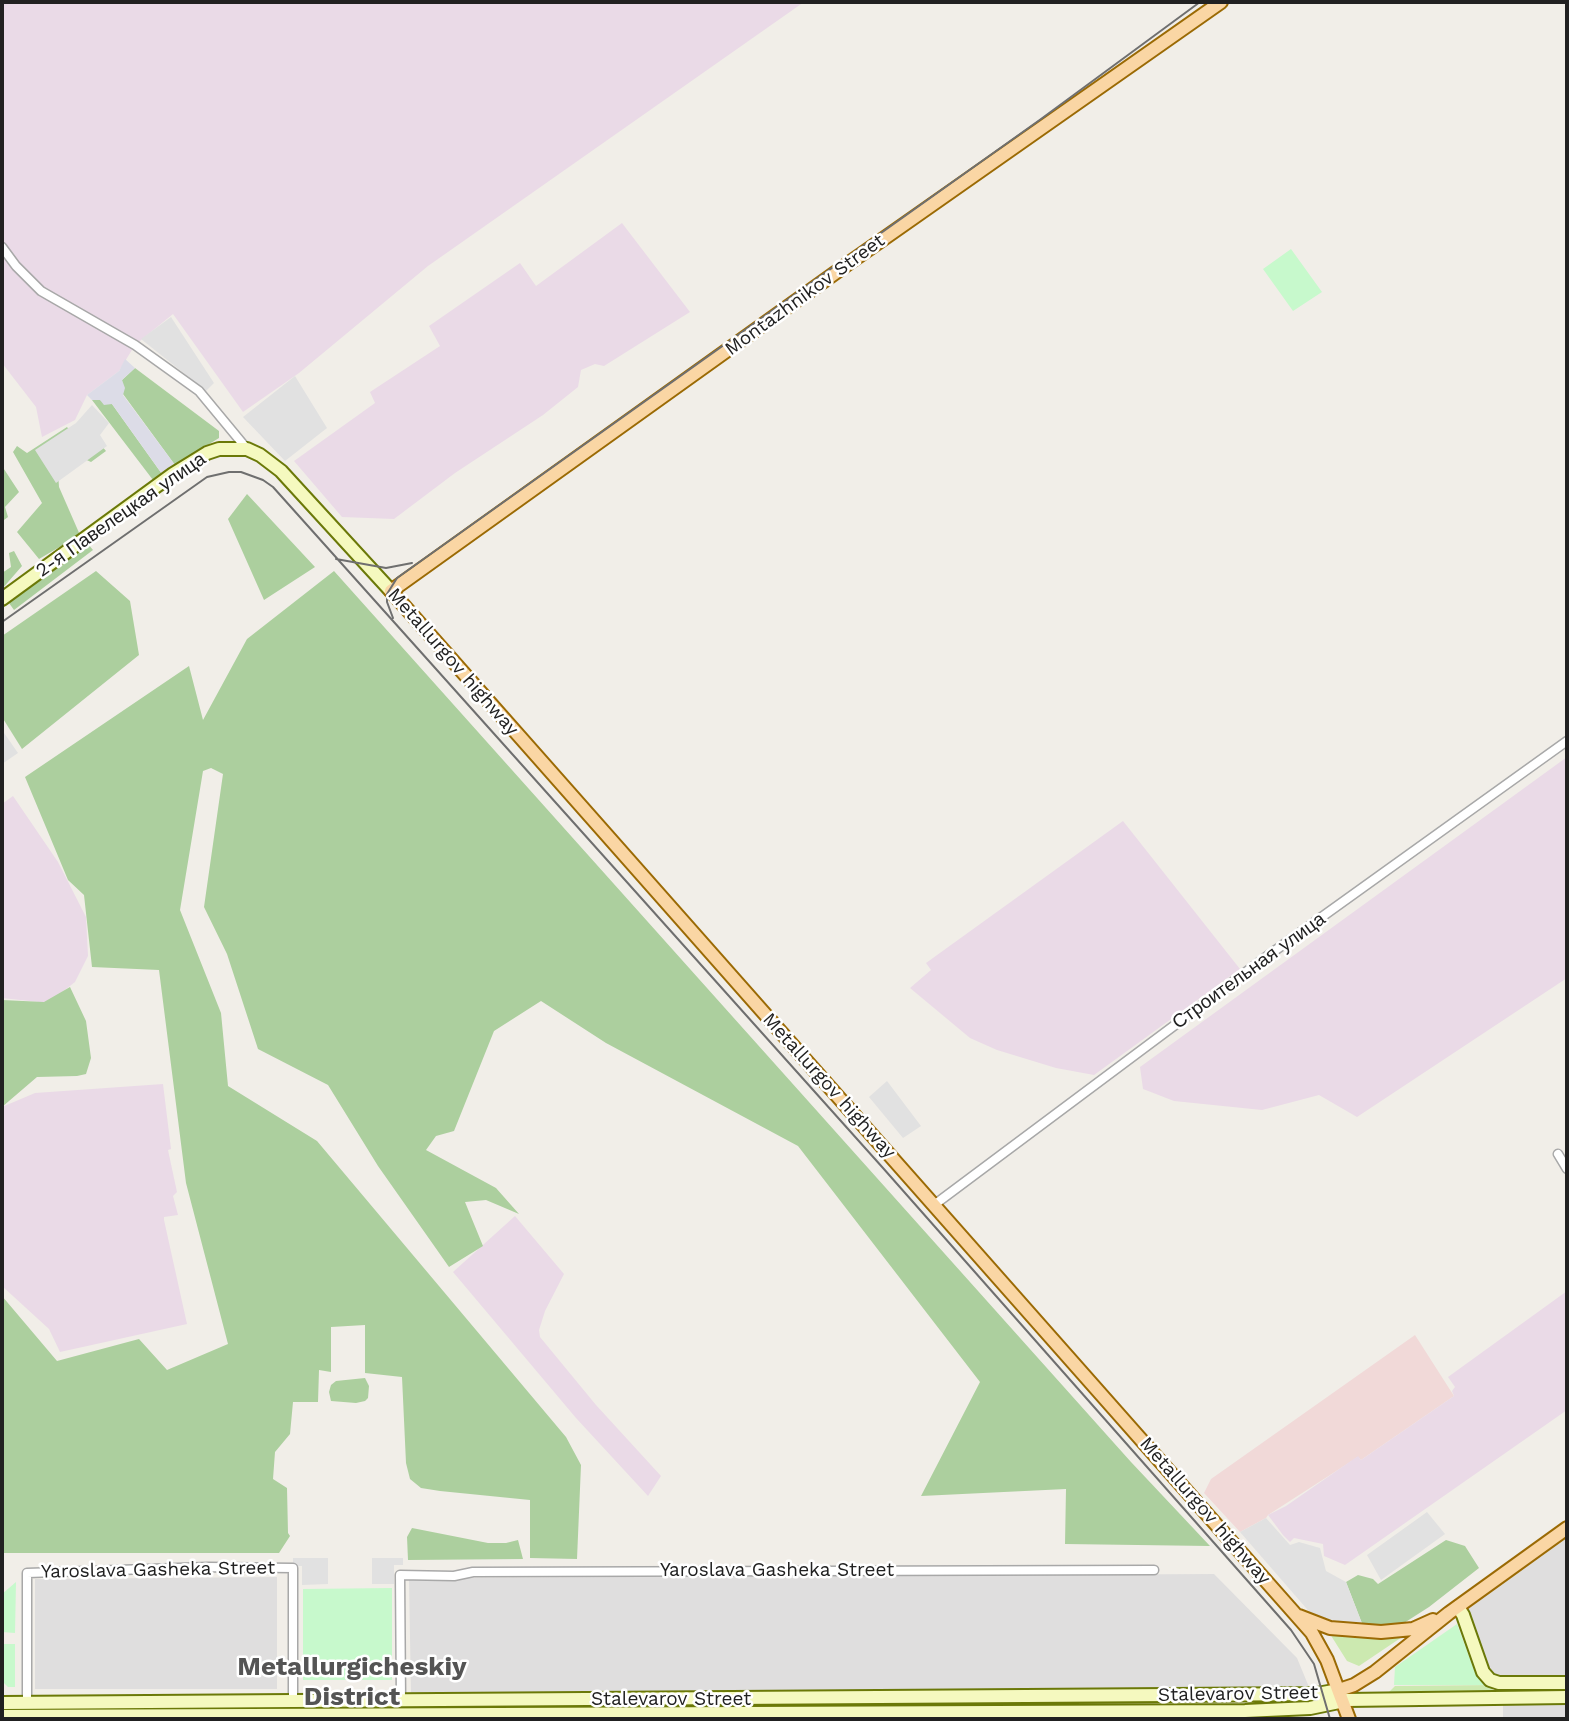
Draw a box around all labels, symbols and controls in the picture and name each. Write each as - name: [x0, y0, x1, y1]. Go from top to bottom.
- street label: Montazhnikov Street: [721, 229, 889, 361]
- street label: 2-я Павелецкая улица: [32, 448, 210, 582]
- street label: Metallurgov highway: [383, 584, 523, 740]
- street label: Строительная улица: [1168, 908, 1330, 1034]
- street label: Metallurgov highway: [758, 1008, 900, 1164]
- street label: Metallurgov highway: [1135, 1433, 1275, 1589]
- street label: Yaroslava Gasheka Street: [41, 1557, 275, 1583]
- street label: Yaroslava Gasheka Street: [660, 1559, 894, 1581]
- district label: Metallurgicheskiy District: [237, 1651, 467, 1712]
- street label: Stalevarov Street: [1158, 1681, 1318, 1707]
- street label: Stalevarov Street: [591, 1688, 751, 1710]

